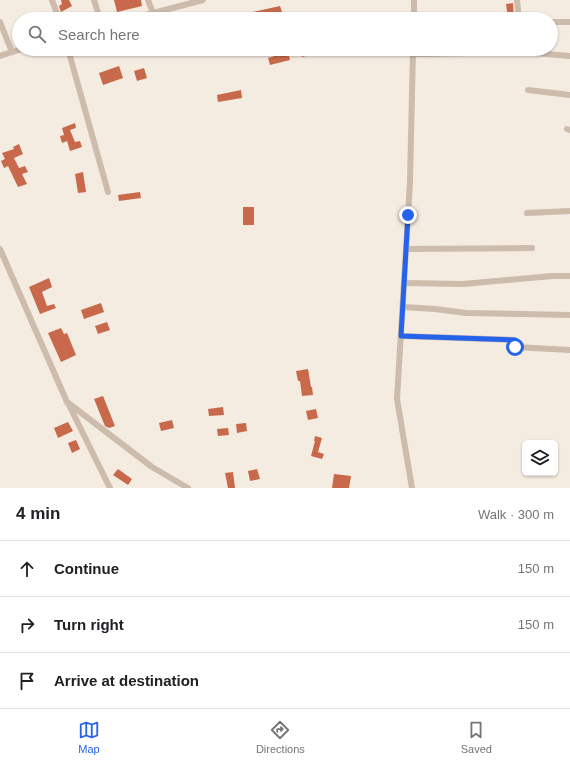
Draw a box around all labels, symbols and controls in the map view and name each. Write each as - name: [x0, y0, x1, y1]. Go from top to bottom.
- search box: [12, 12, 558, 56]
- icon: search: [26, 23, 48, 45]
- text: Search here: [58, 26, 140, 43]
- route end: [399, 206, 417, 224]
- route start: [506, 338, 524, 356]
- map controls: [522, 440, 558, 476]
- button: layers: [522, 440, 558, 476]
- text: 4 min: [16, 504, 60, 523]
- text: Walk · 300 m: [478, 507, 554, 522]
- icon: ahead: [16, 558, 38, 580]
- text: Continue: [54, 560, 119, 577]
- text: 150 m: [518, 561, 554, 576]
- icon: right: [16, 614, 38, 636]
- text: Turn right: [54, 616, 124, 633]
- text: 150 m: [518, 617, 554, 632]
- icon: arrive: [16, 670, 38, 692]
- text: Arrive at destination: [54, 672, 199, 689]
- tab: Map: [78, 719, 100, 755]
- tab: Directions: [256, 719, 305, 755]
- tab: Saved: [461, 719, 492, 755]

